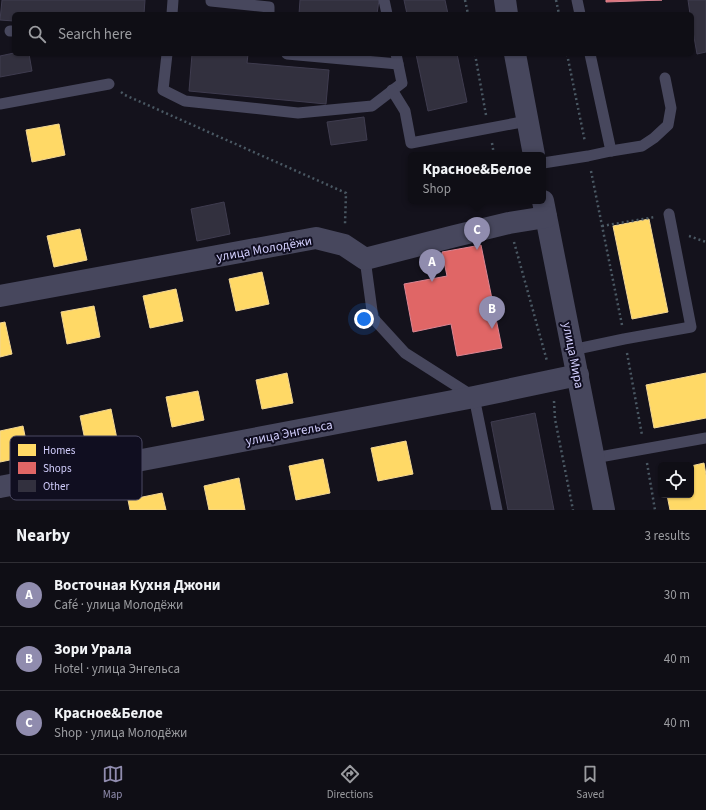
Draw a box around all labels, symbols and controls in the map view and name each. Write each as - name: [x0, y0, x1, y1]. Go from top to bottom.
- search box: [12, 12, 694, 56]
- icon: search: [26, 23, 48, 45]
- text: Search here: [58, 24, 132, 45]
- popup: [408, 152, 546, 204]
- text: Красное&Белое: [423, 159, 531, 180]
- text: Shop: [423, 180, 451, 198]
- pin: C: [464, 217, 490, 250]
- street label: улица Молодёжи: [215, 232, 313, 266]
- pin: A: [419, 249, 445, 282]
- pin: B: [479, 296, 505, 329]
- your location: [354, 309, 374, 329]
- street label: улица Мира: [558, 321, 588, 390]
- street label: улица Энгельса: [244, 416, 334, 450]
- legend: [10, 436, 142, 500]
- text: Homes: [43, 443, 76, 458]
- text: Shops: [43, 461, 72, 476]
- map controls: [658, 462, 694, 498]
- button: locate: [658, 462, 694, 498]
- text: Other: [43, 479, 69, 494]
- text: Nearby: [16, 524, 70, 548]
- text: 3 results: [645, 527, 690, 545]
- text: Восточная Кухня Джони: [54, 575, 221, 596]
- text: A: [25, 586, 33, 604]
- text: 30 m: [664, 586, 690, 604]
- text: Café · улица Молодёжи: [54, 596, 183, 614]
- text: Зори Урала: [54, 639, 132, 660]
- text: B: [25, 650, 33, 668]
- text: 40 m: [664, 650, 690, 668]
- text: Hotel · улица Энгельса: [54, 660, 180, 678]
- text: Красное&Белое: [54, 703, 163, 724]
- text: C: [25, 714, 33, 732]
- text: 40 m: [664, 714, 690, 732]
- text: Shop · улица Молодёжи: [54, 724, 187, 742]
- tab: Map: [102, 763, 124, 802]
- tab: Directions: [327, 763, 373, 802]
- tab: Saved: [576, 763, 604, 802]

